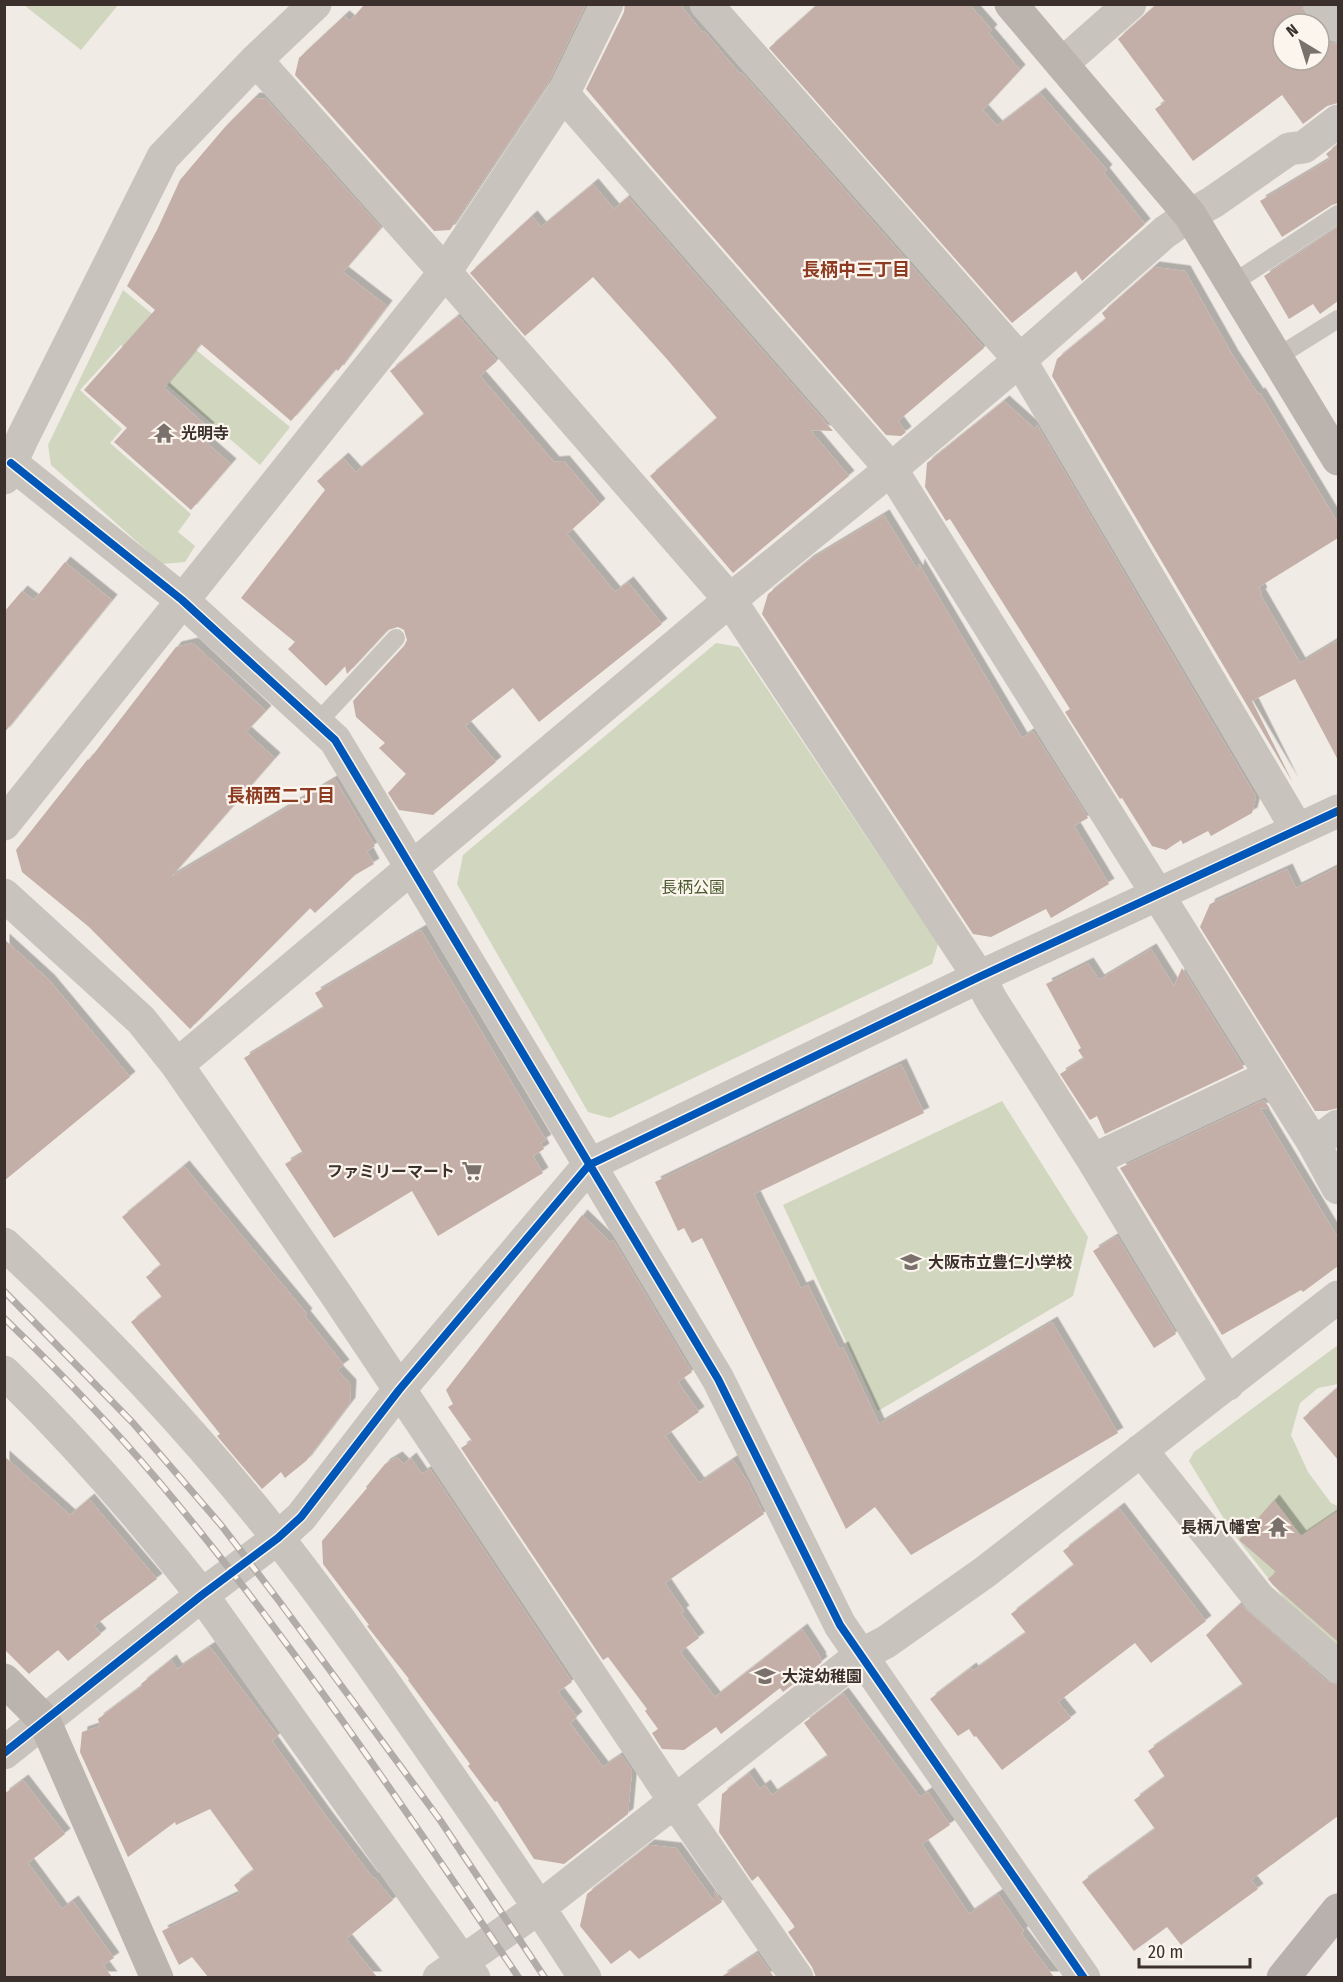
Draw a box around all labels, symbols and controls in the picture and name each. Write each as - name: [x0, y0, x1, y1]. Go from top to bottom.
- north arrow: [1271, 12, 1331, 72]
- text: N: [1282, 20, 1302, 41]
- district label: 長柄中三丁目: [802, 259, 910, 281]
- temple icon: 光明寺: [152, 421, 176, 445]
- place label: 光明寺: [181, 424, 229, 443]
- district label: 長柄西二丁目: [227, 785, 335, 807]
- park label: 長柄公園: [661, 878, 725, 897]
- supermarket icon: ファミリーマート: [460, 1159, 484, 1183]
- place label: ファミリーマート: [327, 1162, 455, 1181]
- school or university icon: 大阪市立豊仁小学校: [899, 1250, 923, 1274]
- place label: 大阪市立豊仁小学校: [928, 1253, 1072, 1272]
- temple icon: 長柄八幡宮: [1266, 1515, 1290, 1539]
- place label: 長柄八幡宮: [1181, 1518, 1261, 1537]
- school or university icon: 大淀幼稚園: [753, 1664, 777, 1688]
- place label: 大淀幼稚園: [782, 1667, 862, 1686]
- scale bar: [1139, 1931, 1250, 1969]
- text: 20 m: [1148, 1941, 1183, 1963]

